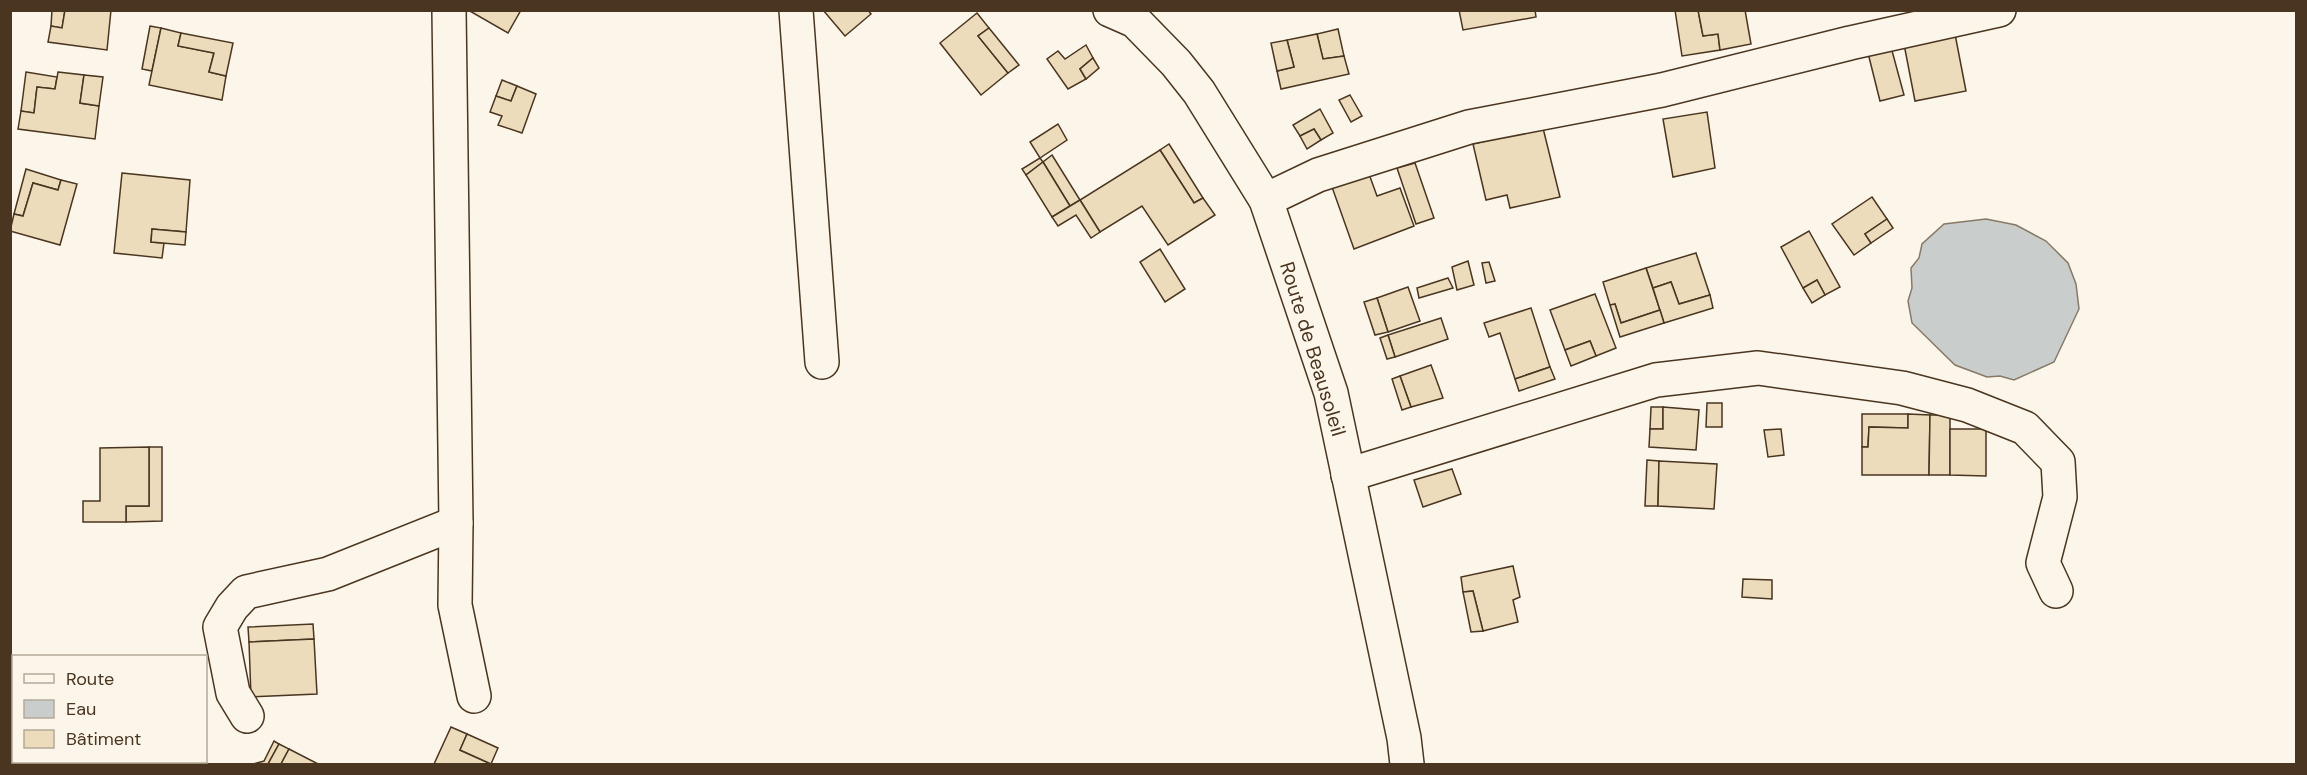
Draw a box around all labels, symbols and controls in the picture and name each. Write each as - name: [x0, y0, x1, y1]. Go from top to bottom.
- street label: Route de Beausoleil: [1274, 259, 1352, 439]
- legend: [12, 655, 207, 763]
- text: Route: [66, 667, 114, 691]
- text: Eau: [66, 697, 96, 721]
- text: Bâtiment: [66, 727, 141, 751]

